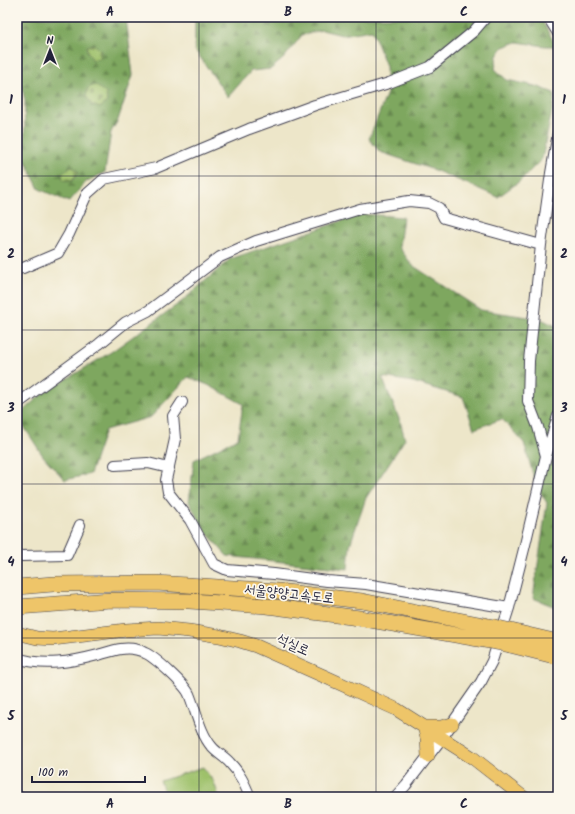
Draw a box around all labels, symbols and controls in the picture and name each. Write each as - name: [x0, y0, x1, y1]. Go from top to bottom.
- text: A: [106, 2, 114, 23]
- text: B: [284, 2, 292, 23]
- text: C: [460, 2, 468, 23]
- north arrow: [30, 30, 70, 70]
- text: N: [47, 32, 54, 50]
- text: 1: [9, 90, 13, 111]
- text: 1: [562, 90, 566, 111]
- text: 2: [7, 244, 15, 265]
- text: 2: [560, 244, 568, 265]
- text: 3: [6, 398, 15, 419]
- text: 3: [559, 398, 568, 419]
- text: 4: [7, 552, 15, 573]
- text: 4: [560, 552, 568, 573]
- street label: 서울양양고속도로: [243, 578, 335, 610]
- street label: 석실로: [273, 628, 313, 662]
- text: 5: [7, 706, 16, 727]
- text: 5: [560, 706, 569, 727]
- scale bar: [32, 758, 145, 784]
- text: 100 m: [38, 763, 69, 782]
- text: A: [106, 794, 114, 814]
- text: B: [284, 794, 292, 814]
- text: C: [460, 794, 468, 814]

